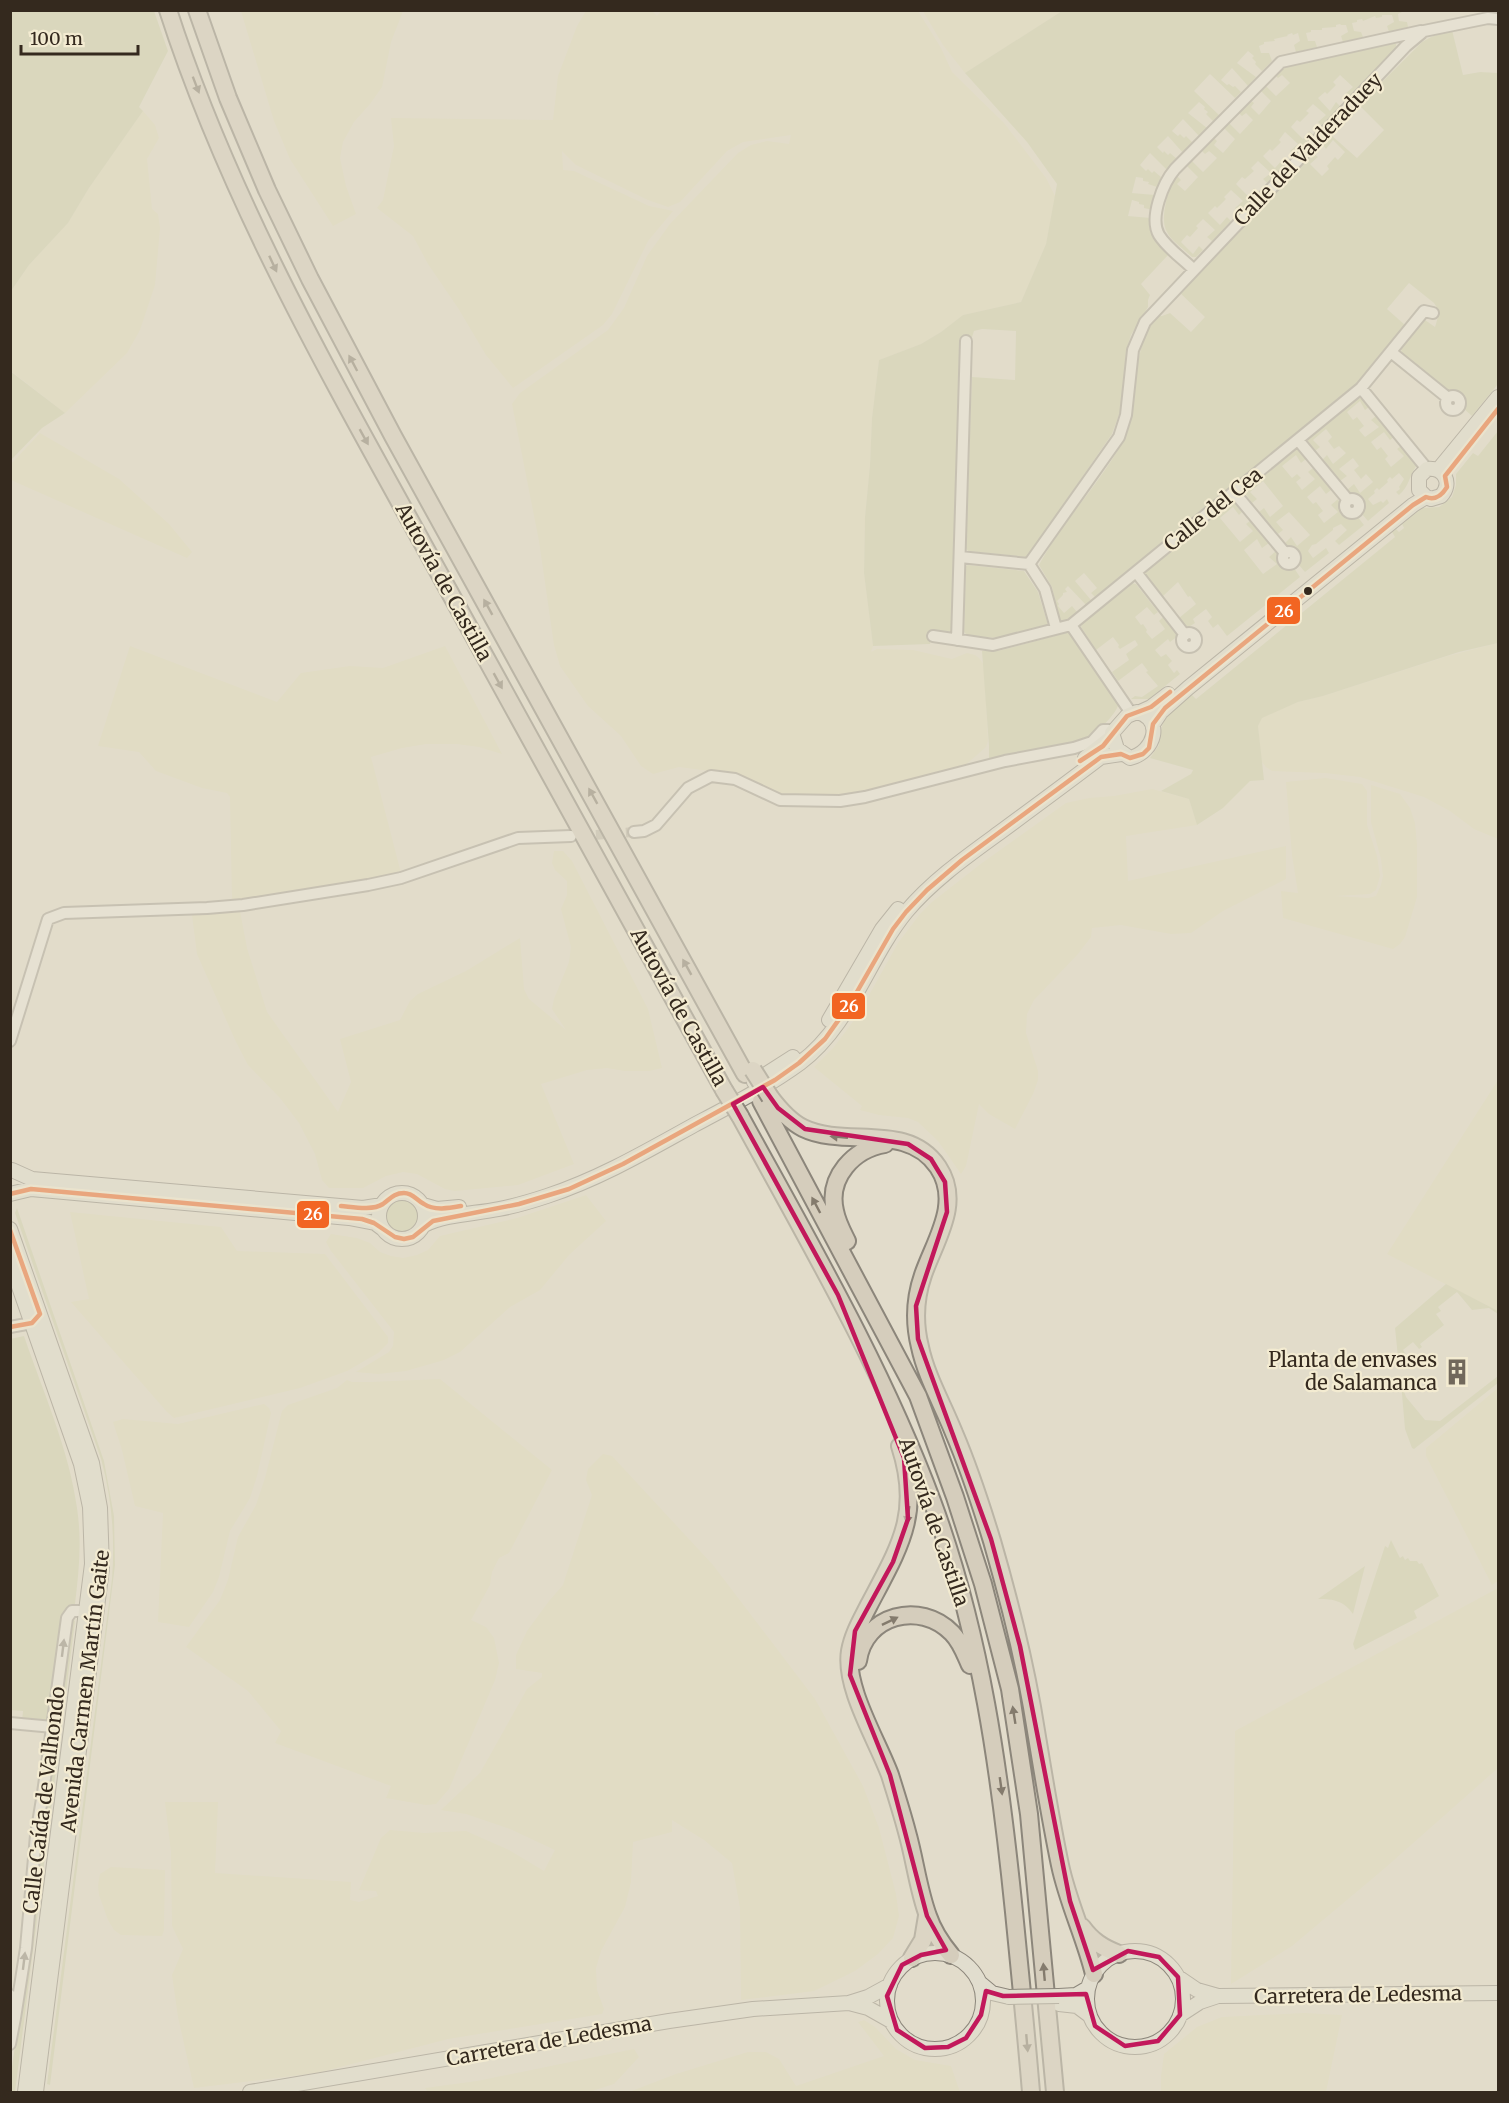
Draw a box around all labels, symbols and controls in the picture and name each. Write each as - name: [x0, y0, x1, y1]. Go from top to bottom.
- scale bar: [21, 18, 138, 56]
- text: 100 m: [30, 27, 83, 50]
- street label: Calle del Valderaduey: [1228, 67, 1387, 230]
- one-way arrow: [191, 76, 201, 94]
- one-way arrow: [269, 255, 278, 272]
- one-way arrow: [348, 354, 358, 371]
- one-way arrow: [359, 428, 369, 445]
- street label: Calle del Cea: [1159, 461, 1267, 556]
- street label: Autovía de Castilla: [390, 497, 498, 665]
- unlabelled marker: [1302, 585, 1314, 597]
- line badge: 26: [1266, 596, 1301, 625]
- one-way arrow: [483, 598, 493, 615]
- text: 26: [1275, 601, 1294, 621]
- one-way arrow: [493, 673, 503, 690]
- one-way arrow: [588, 787, 598, 804]
- street label: Autovía de Castilla: [625, 922, 733, 1090]
- one-way arrow: [682, 958, 692, 975]
- line badge: 26: [831, 992, 866, 1020]
- text: 26: [840, 996, 859, 1016]
- one-way arrow: [830, 1132, 849, 1141]
- one-way arrow: [811, 1196, 821, 1213]
- line badge: 26: [296, 1200, 330, 1229]
- text: 26: [304, 1204, 323, 1224]
- place label: Planta de envases de Salamanca: [1268, 1347, 1437, 1395]
- building icon: Planta de envases de Salamanca: [1442, 1357, 1472, 1387]
- street label: Autovía de Castilla: [894, 1433, 975, 1610]
- one-way arrow: [903, 1506, 912, 1525]
- street label: Avenida Carmen Martín Gaite: [55, 1548, 114, 1835]
- one-way arrow: [881, 1616, 898, 1625]
- one-way arrow: [58, 1638, 68, 1657]
- street label: Calle Caída de Valhondo: [17, 1685, 70, 1915]
- one-way arrow: [1009, 1706, 1018, 1725]
- one-way arrow: [996, 1777, 1005, 1796]
- one-way arrow: [20, 1951, 29, 1970]
- one-way arrow: [1039, 1962, 1049, 1981]
- street label: Carretera de Ledesma: [1254, 1980, 1462, 2009]
- street label: Carretera de Ledesma: [444, 2010, 654, 2071]
- one-way arrow: [1022, 2033, 1032, 2052]

